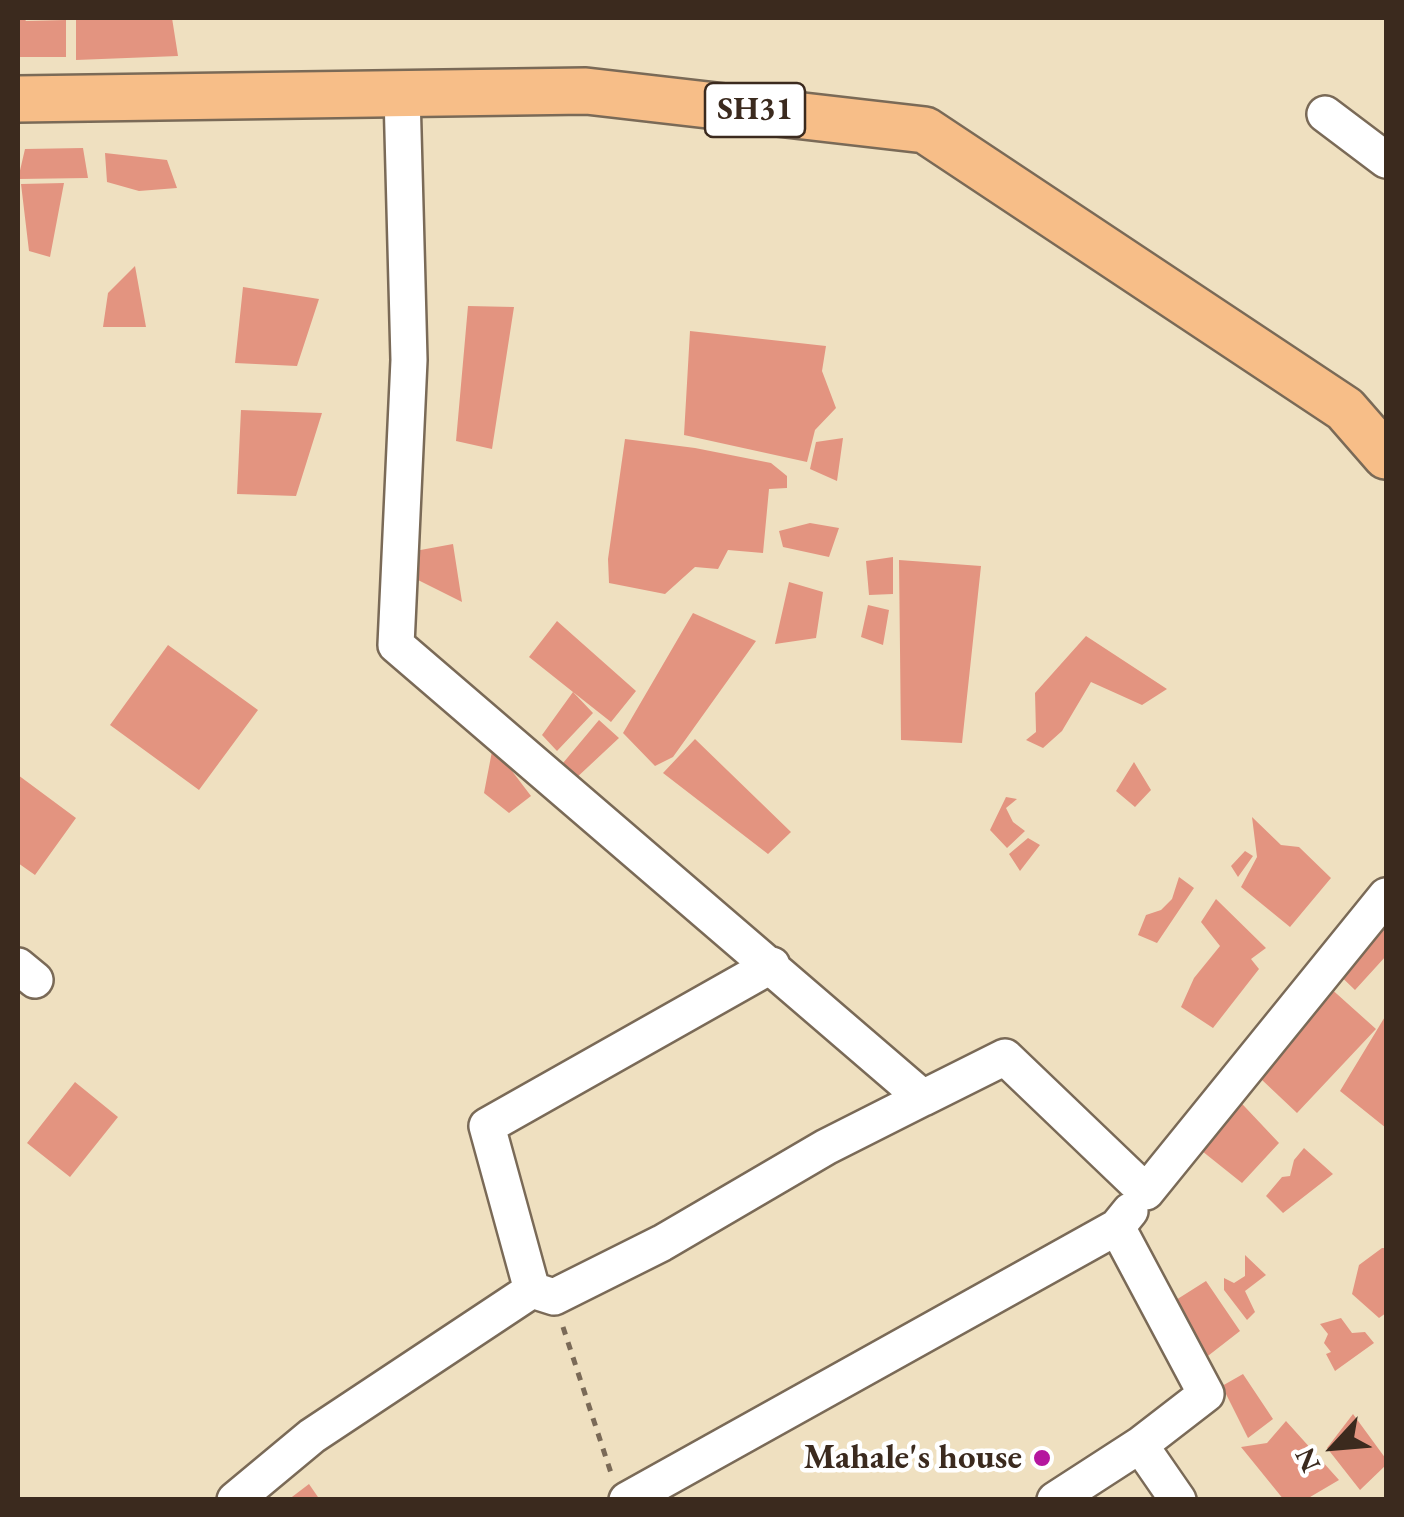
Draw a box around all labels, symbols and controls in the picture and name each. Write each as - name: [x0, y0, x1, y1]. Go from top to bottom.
- road number: SH31: [705, 83, 805, 137]
- north arrow: [1284, 1397, 1384, 1497]
- place label: Mahale's house: [804, 1437, 1022, 1479]
- text: N: [1286, 1442, 1328, 1478]
- marker: Mahale's house: [1031, 1447, 1053, 1469]

